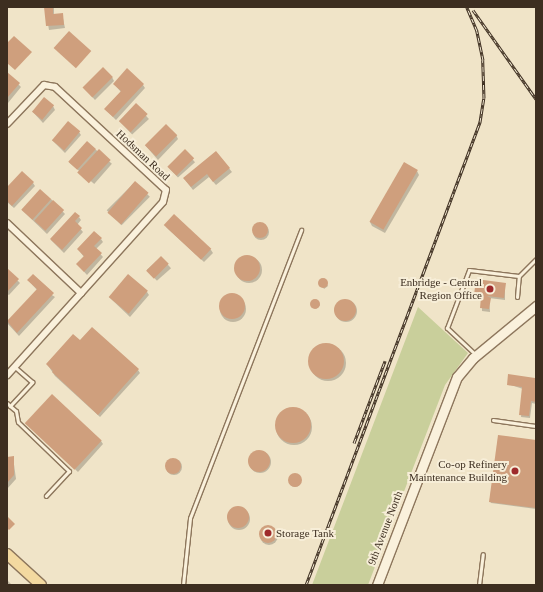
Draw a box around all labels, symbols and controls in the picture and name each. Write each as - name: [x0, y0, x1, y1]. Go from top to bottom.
- street label: Hodsman Road: [114, 127, 172, 183]
- place label: Enbridge - Central Region Office: [400, 276, 482, 302]
- marker: Enbridge - Central Region Office: [485, 284, 495, 294]
- place label: Co-op Refinery Maintenance Building: [409, 458, 507, 484]
- marker: Co-op Refinery Maintenance Building: [510, 466, 520, 476]
- street label: 9th Avenue North: [365, 489, 405, 567]
- place label: Storage Tank: [276, 526, 334, 540]
- marker: Storage Tank: [263, 528, 273, 538]

